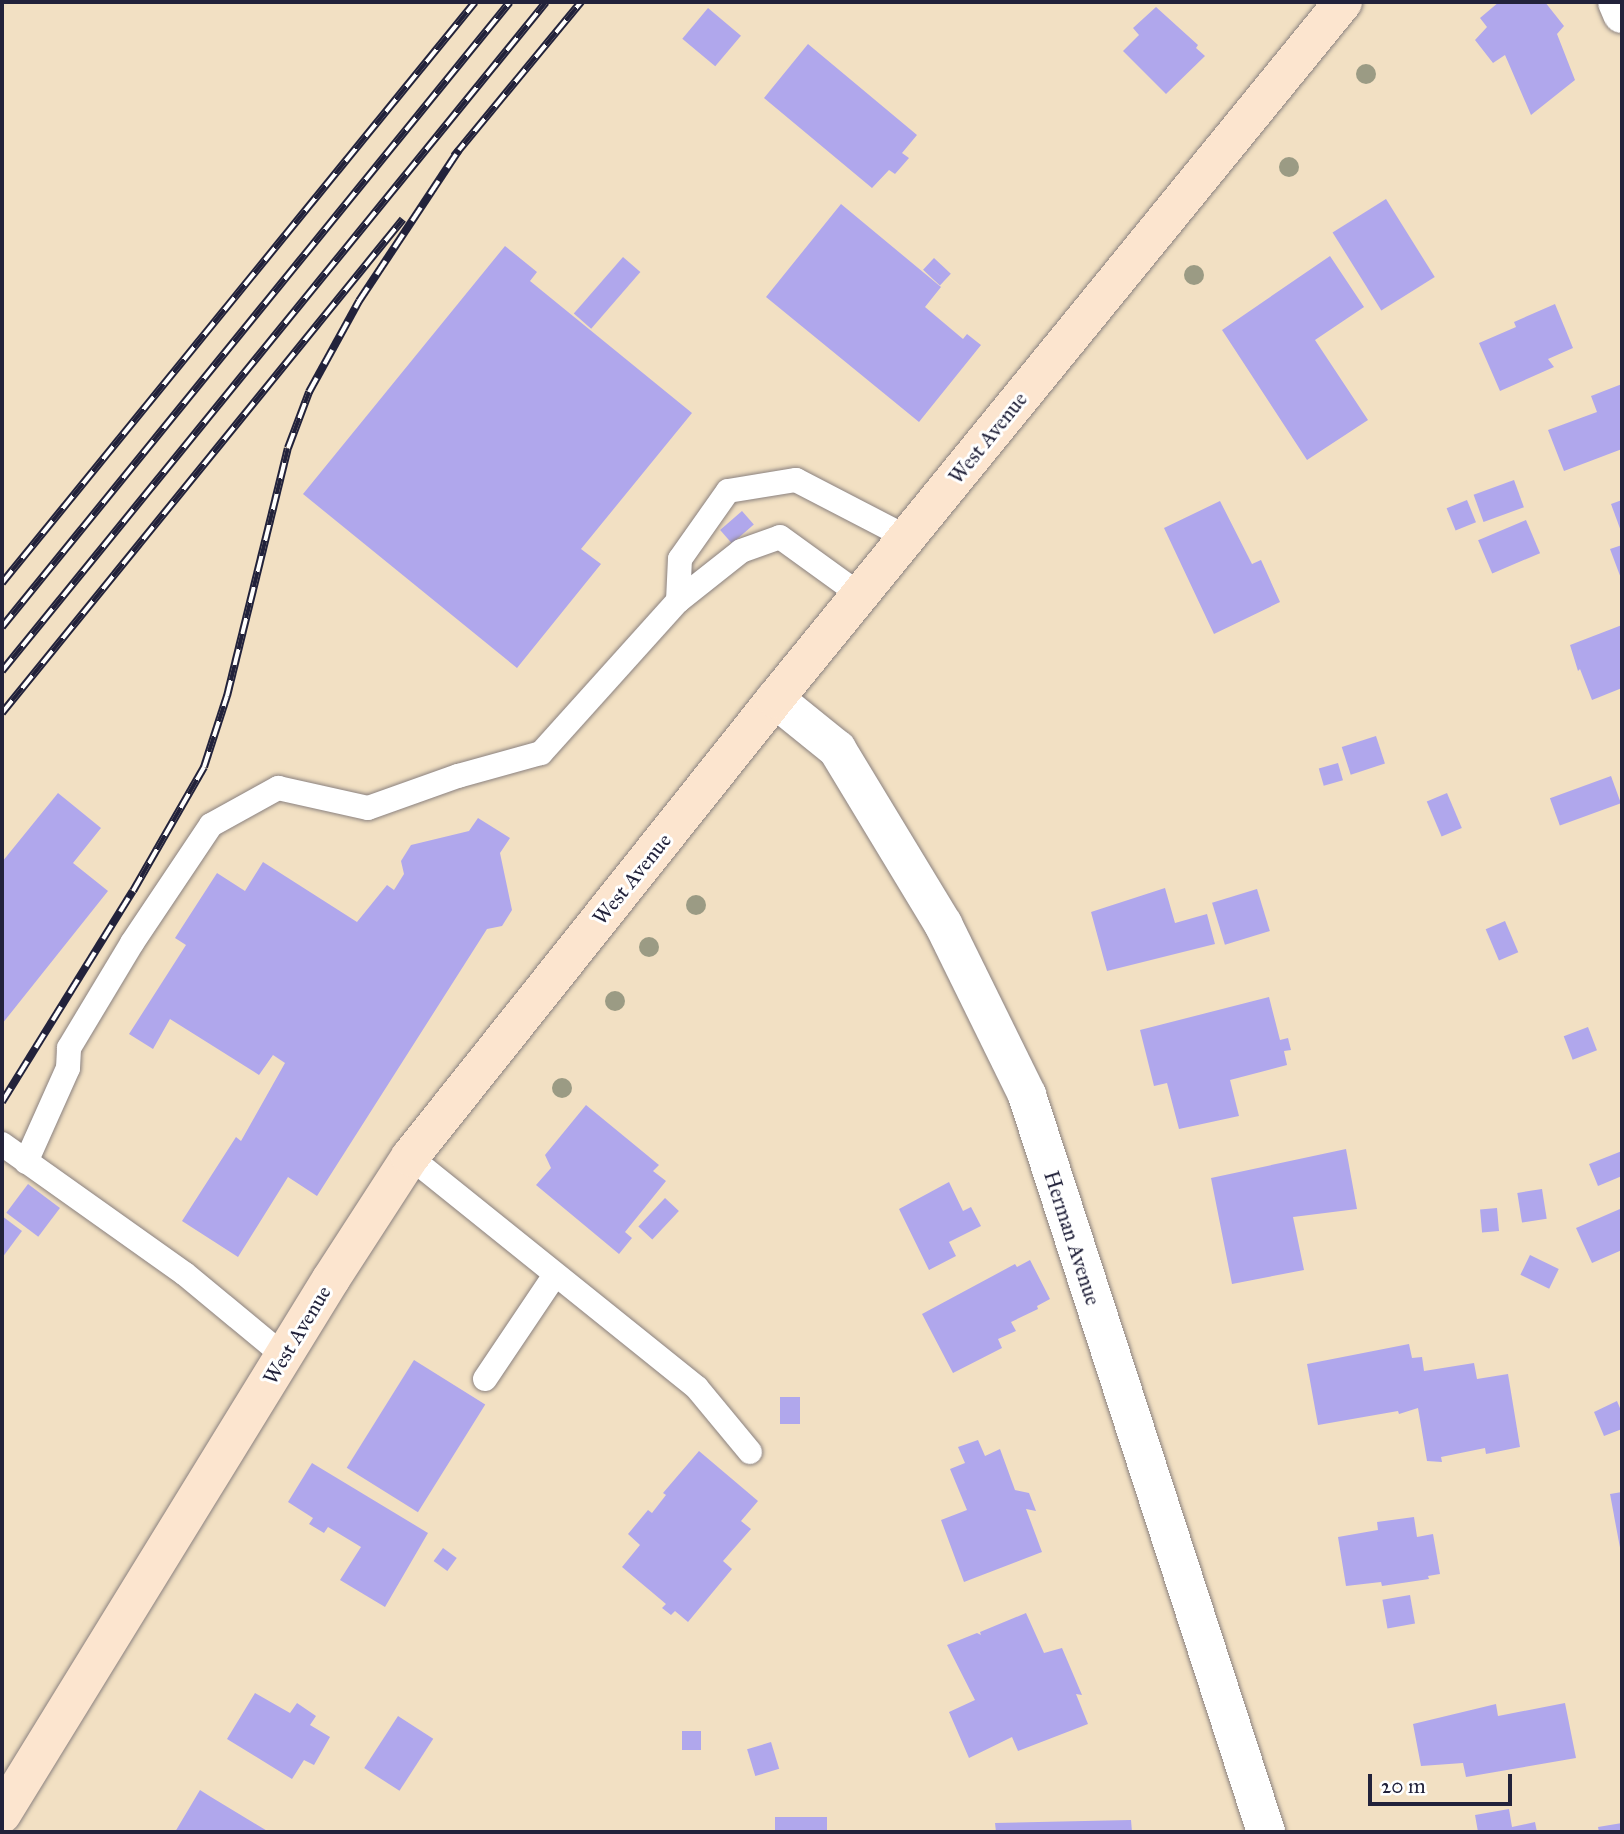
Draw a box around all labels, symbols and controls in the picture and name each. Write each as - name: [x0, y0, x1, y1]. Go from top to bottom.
- street label: West Avenue: [943, 387, 1033, 489]
- street label: West Avenue: [587, 828, 677, 930]
- street label: Herman Avenue: [1038, 1168, 1106, 1308]
- street label: West Avenue: [258, 1281, 336, 1389]
- scale bar: [1372, 1760, 1516, 1804]
- text: 20 m: [1381, 1773, 1426, 1799]

